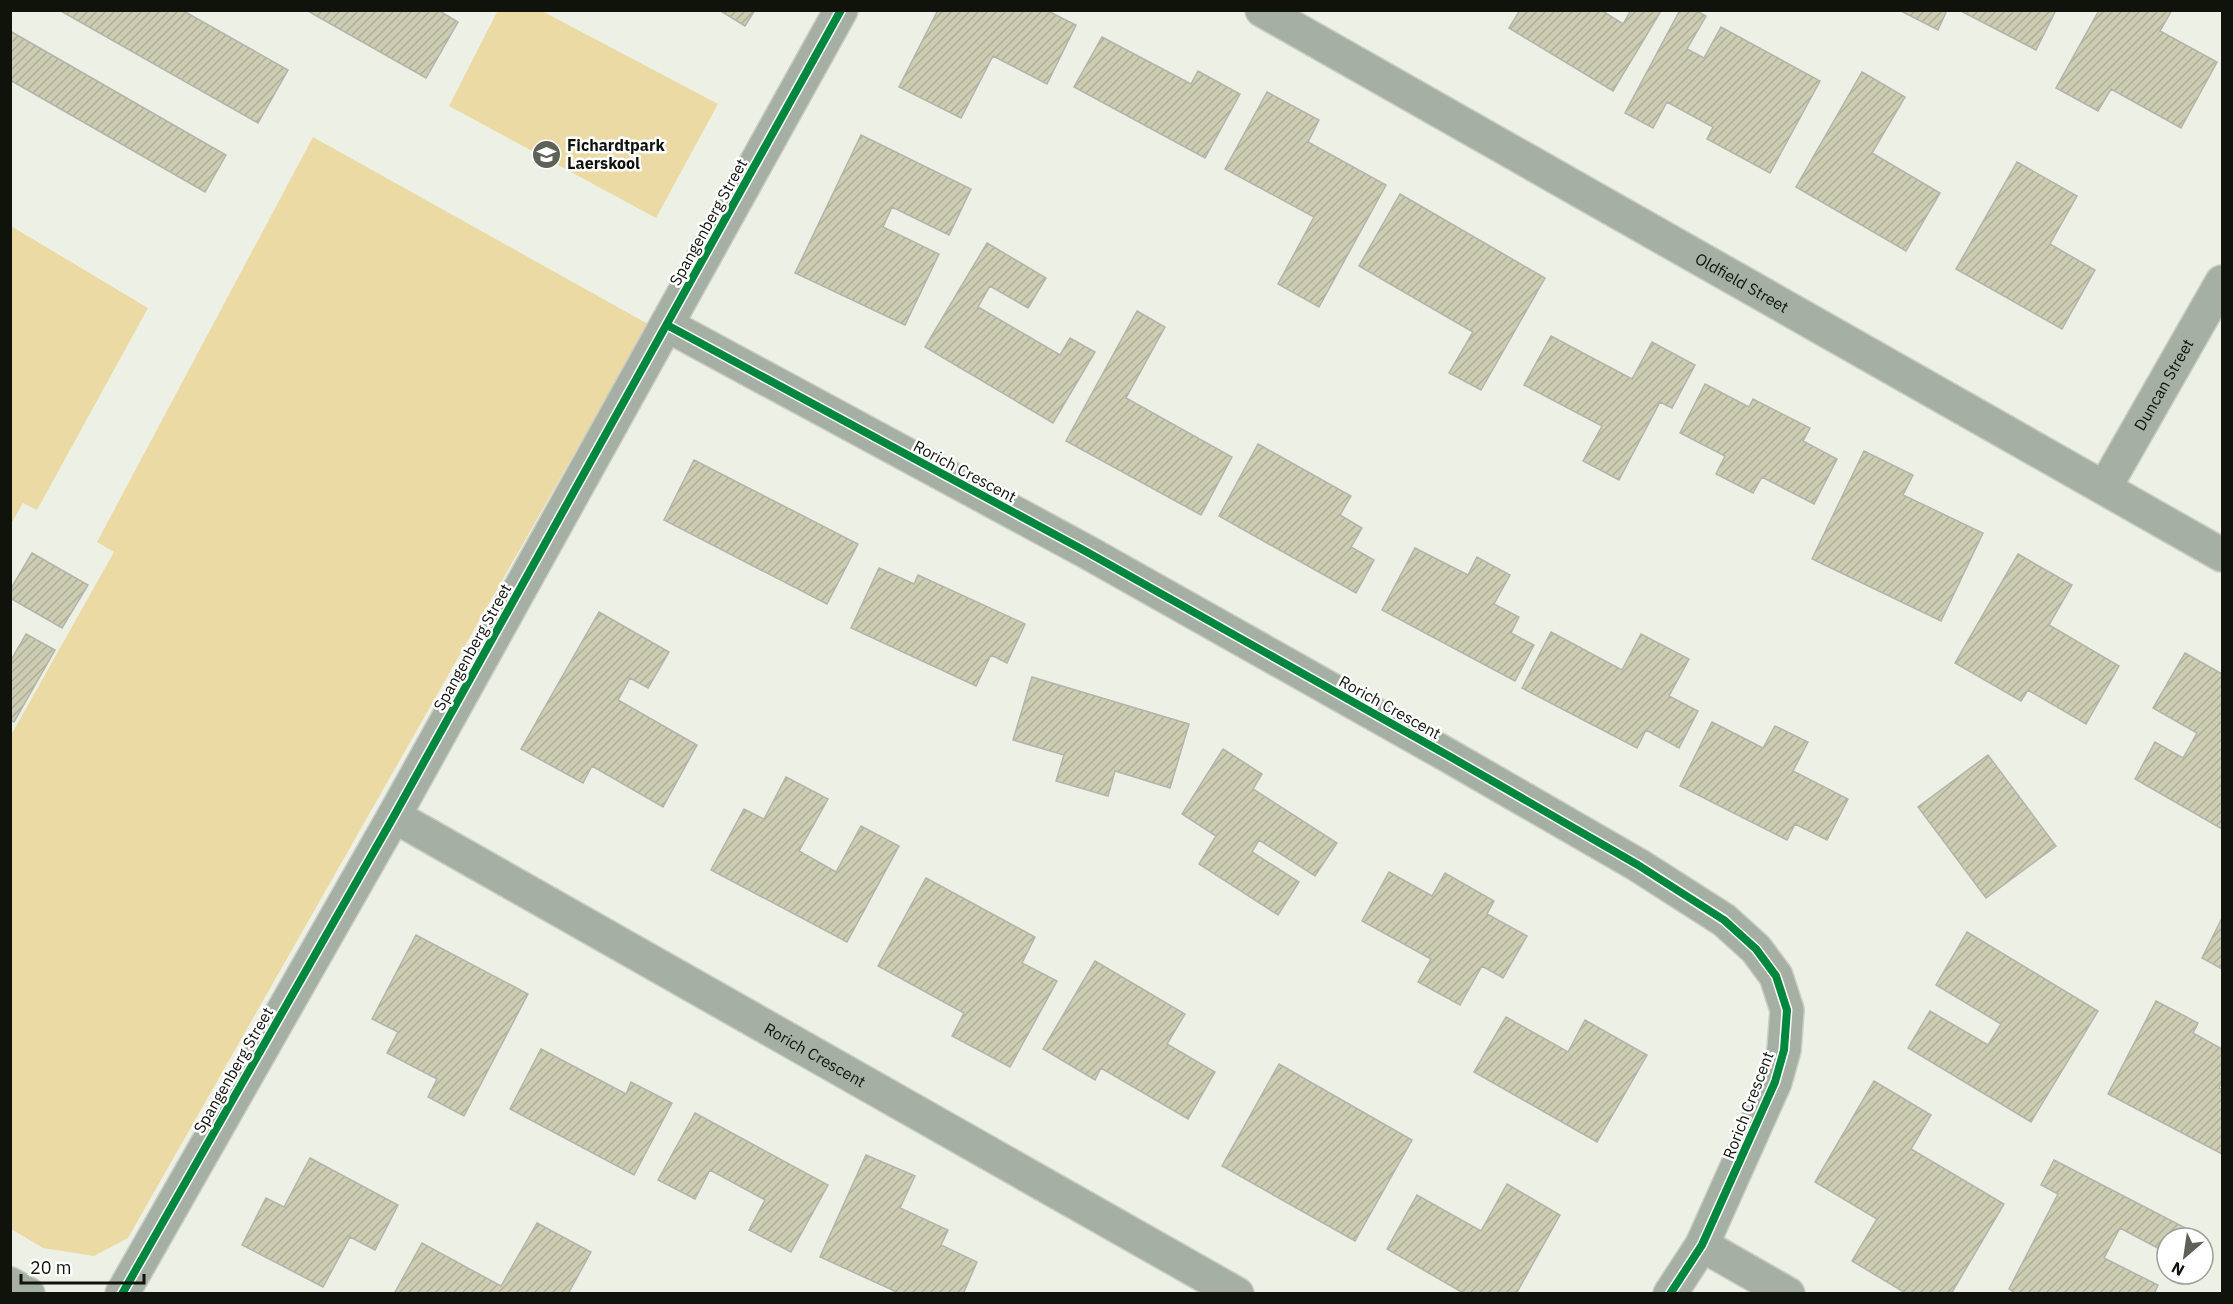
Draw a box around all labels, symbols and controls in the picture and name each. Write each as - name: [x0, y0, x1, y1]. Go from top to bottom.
- place label: Fichardtpark Laerskool: [567, 135, 665, 173]
- school or university icon: Fichardtpark Laerskool: [530, 138, 562, 170]
- street label: Spangenberg Street: [665, 155, 751, 289]
- street label: Oldfield Street: [1692, 248, 1792, 317]
- street label: Duncan Street: [2129, 335, 2198, 434]
- street label: Rorich Crescent: [910, 436, 1020, 506]
- street label: Spangenberg Street: [429, 580, 515, 714]
- street label: Rorich Crescent: [1336, 671, 1444, 743]
- street label: Spangenberg Street: [189, 1003, 277, 1137]
- street label: Rorich Crescent: [761, 1018, 869, 1091]
- street label: Rorich Crescent: [1718, 1048, 1778, 1162]
- north arrow: [2155, 1226, 2215, 1286]
- scale bar: [21, 1247, 144, 1285]
- text: 20 m: [30, 1256, 72, 1279]
- text: N: [2168, 1258, 2188, 1281]

